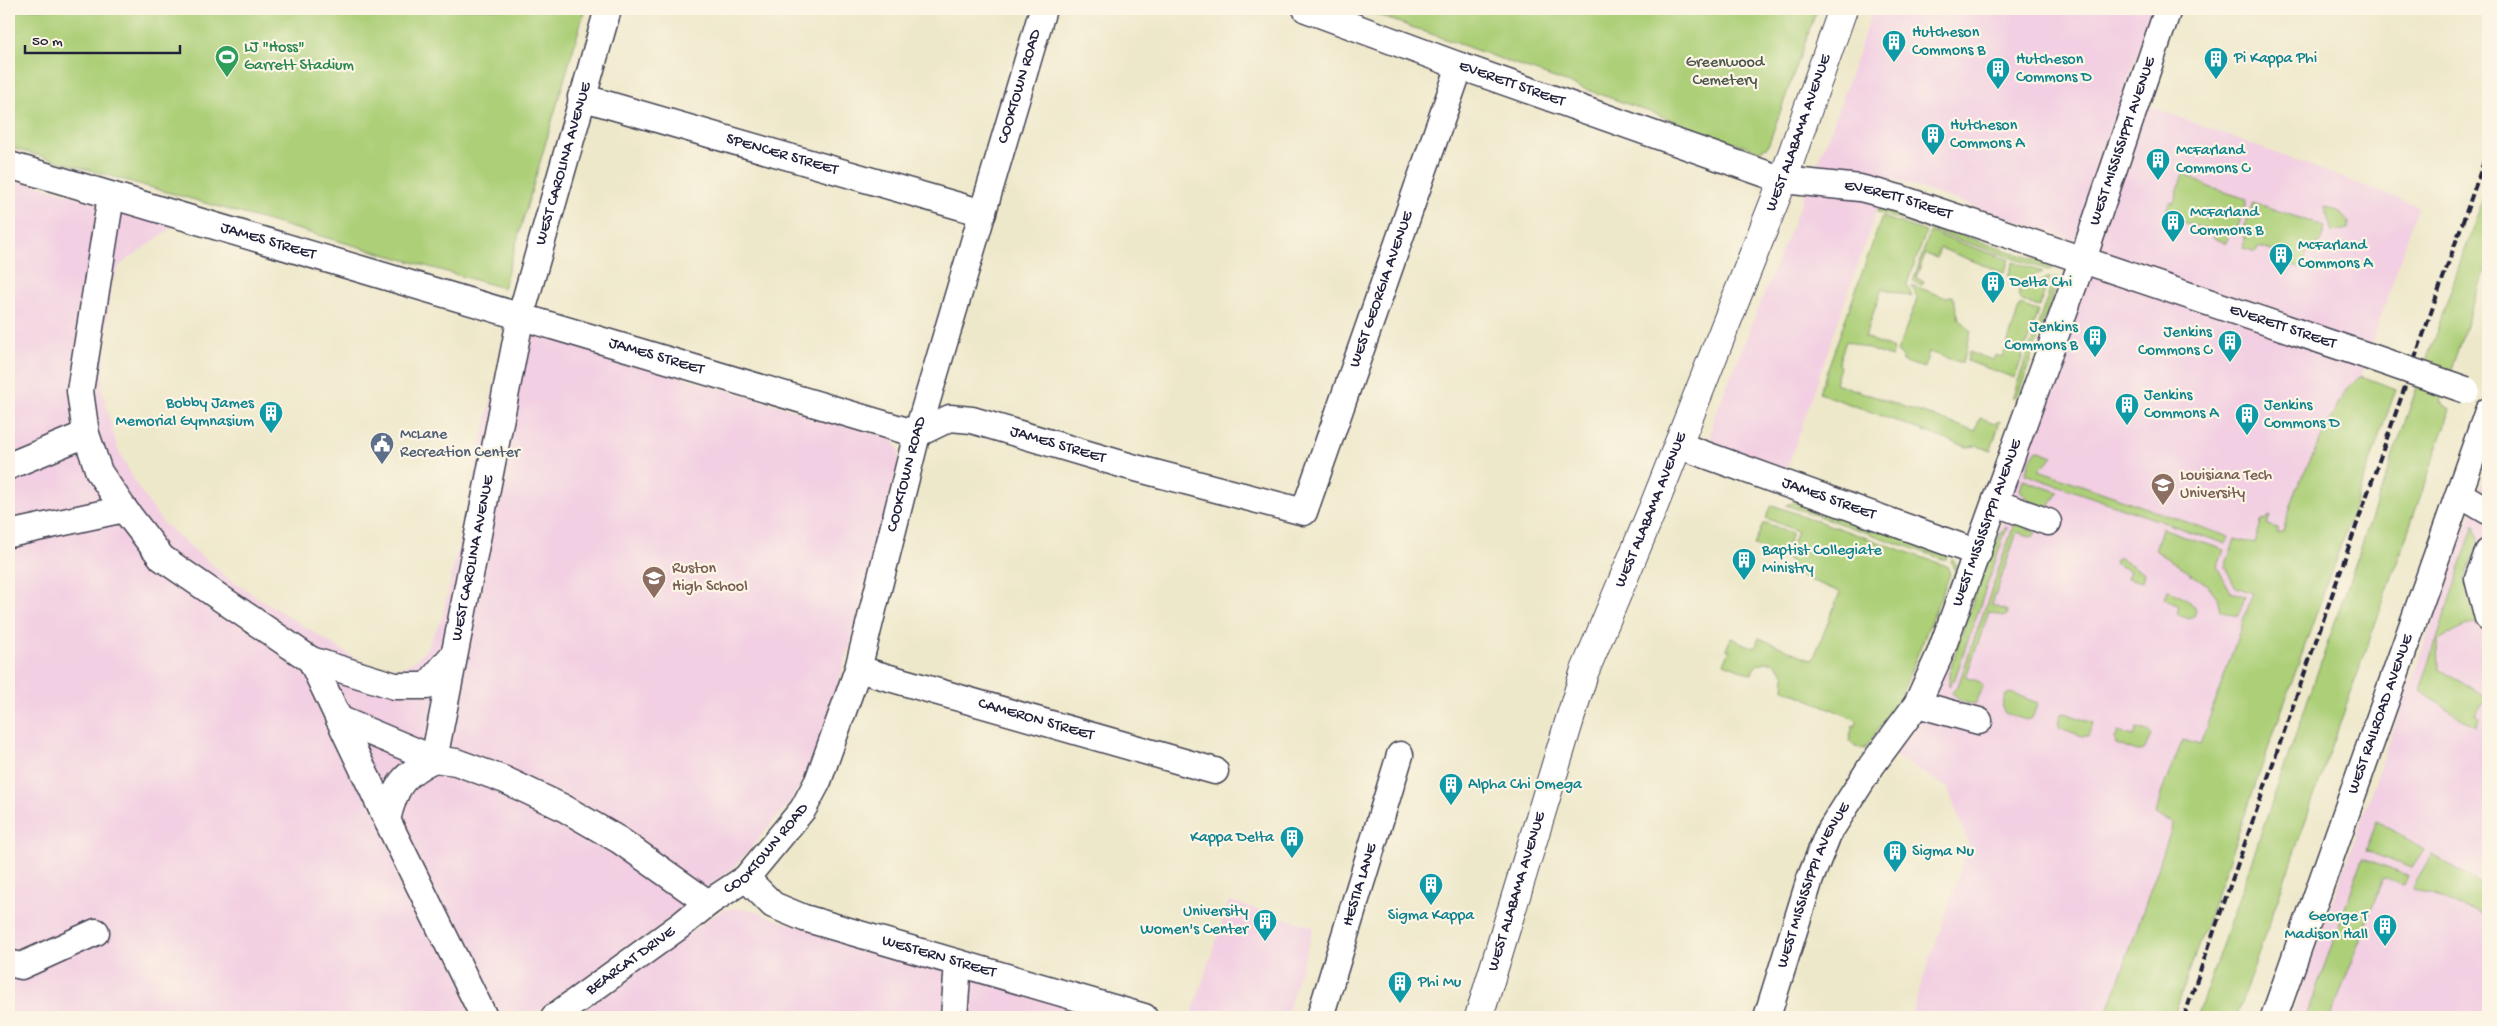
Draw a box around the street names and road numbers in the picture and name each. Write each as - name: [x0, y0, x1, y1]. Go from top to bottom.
- street label: COOKTOWN ROAD: [994, 27, 1046, 146]
- street label: WEST ALABAMA AVENUE: [1762, 51, 1836, 214]
- street label: WEST MISSISSIPPI AVENUE: [2086, 54, 2161, 228]
- street label: EVERETT STREET: [1456, 57, 1568, 112]
- street label: WEST CAROLINA AVENUE: [532, 79, 596, 247]
- street label: SPENCER STREET: [724, 130, 841, 180]
- street label: EVERETT STREET: [1843, 177, 1955, 225]
- street label: WEST GEORGIA AVENUE: [1346, 208, 1418, 370]
- street label: JAMES STREET: [218, 219, 319, 265]
- street label: EVERETT STREET: [2227, 300, 2339, 354]
- street label: JAMES STREET: [606, 334, 707, 380]
- street label: COOKTOWN ROAD: [883, 414, 931, 534]
- street label: JAMES STREET: [1008, 422, 1108, 468]
- street label: WEST ALABAMA AVENUE: [1611, 429, 1692, 590]
- street label: WEST MISSISSIPPI AVENUE: [1948, 436, 2027, 609]
- street label: WEST CAROLINA AVENUE: [448, 473, 499, 643]
- street label: JAMES STREET: [1779, 474, 1879, 525]
- street label: WEST RAILROAD AVENUE: [2344, 631, 2418, 797]
- street label: CAMERON STREET: [976, 694, 1097, 746]
- street label: WEST MISSISSIPPI AVENUE: [1773, 798, 1856, 970]
- street label: COOKTOWN ROAD: [720, 799, 814, 899]
- street label: WEST ALABAMA AVENUE: [1484, 809, 1551, 974]
- street label: HESTIA LANE: [1339, 840, 1382, 929]
- street label: BEARCAT DRIVE: [582, 922, 680, 1001]
- street label: WESTERN STREET: [879, 932, 999, 983]

